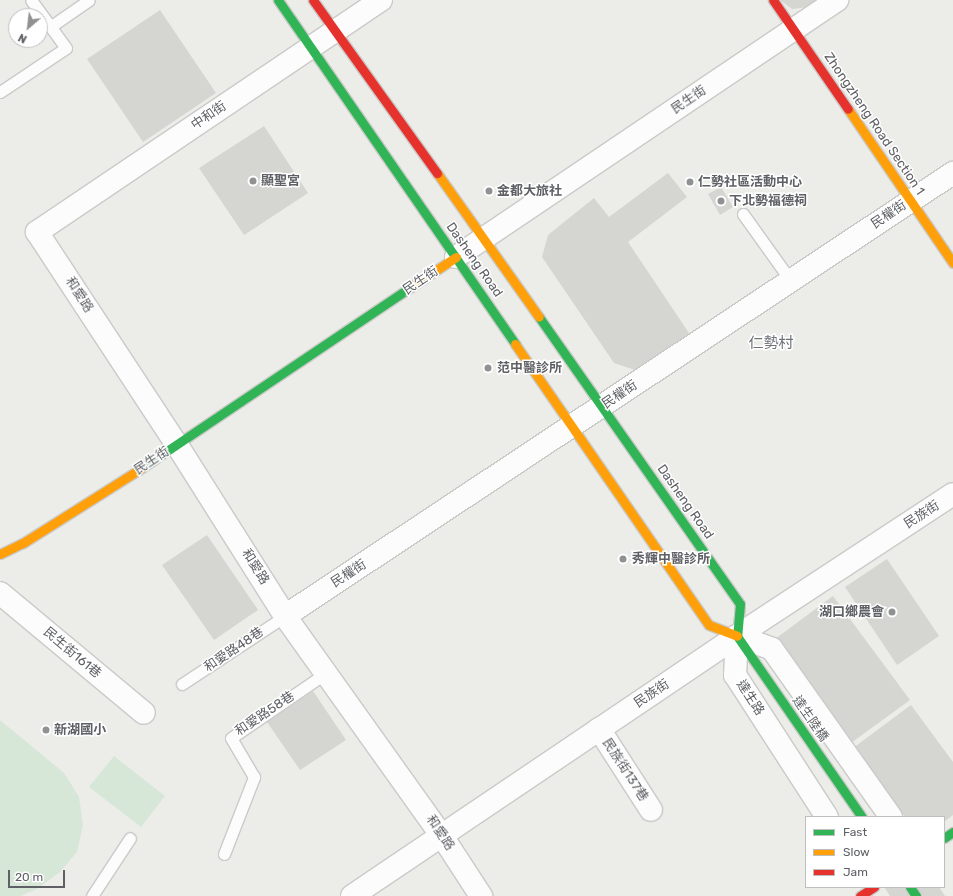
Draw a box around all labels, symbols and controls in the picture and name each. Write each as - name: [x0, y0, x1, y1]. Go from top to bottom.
- north arrow: [8, 8, 48, 48]
- text: N: [16, 31, 29, 46]
- street label: Zhongzheng Road Section 1: [820, 50, 928, 198]
- street label: 民生街: [668, 83, 710, 117]
- street label: 中和街: [188, 99, 230, 133]
- place label: 顯聖宮: [261, 173, 300, 189]
- place label: 仁勢社區活動中心: [698, 174, 802, 190]
- marker: 顯聖宮: [248, 176, 258, 186]
- marker: 仁勢社區活動中心: [685, 177, 695, 187]
- place label: 金都大旅社: [497, 183, 562, 199]
- marker: 金都大旅社: [484, 186, 494, 196]
- place label: 下北勢福德祠: [729, 193, 807, 209]
- marker: 下北勢福德祠: [716, 196, 726, 206]
- street label: 民權街: [868, 198, 910, 232]
- street label: Dasheng Road: [442, 220, 506, 300]
- street label: 民生街: [400, 264, 442, 298]
- street label: 和愛路: [62, 274, 96, 316]
- district label: 仁勢村: [749, 335, 793, 353]
- place label: 范中醫診所: [497, 360, 562, 376]
- marker: 范中醫診所: [482, 362, 494, 374]
- street label: 民權街: [599, 378, 641, 412]
- street label: 民生街: [131, 444, 173, 478]
- street label: Dasheng Road: [653, 462, 717, 542]
- street label: 民族街: [901, 498, 943, 532]
- street label: 和愛路: [238, 546, 272, 588]
- place label: 秀輝中醫診所: [632, 551, 710, 567]
- marker: 秀輝中醫診所: [617, 553, 629, 565]
- street label: 民權街: [328, 557, 370, 591]
- place label: 湖口鄉農會: [819, 604, 884, 620]
- marker: 湖口鄉農會: [887, 607, 897, 617]
- street label: 民生街161巷: [40, 624, 104, 682]
- street label: 和愛路48巷: [201, 624, 267, 676]
- street label: 民族街: [631, 677, 673, 711]
- street label: 達生路: [733, 677, 767, 719]
- street label: 和愛路58巷: [232, 689, 298, 739]
- street label: 達生陸橋: [789, 693, 831, 745]
- place label: 新湖國小: [54, 722, 106, 738]
- marker: 新湖國小: [41, 725, 51, 735]
- street label: 民族街137巷: [599, 736, 651, 804]
- street label: 和愛路: [423, 812, 457, 854]
- legend: [805, 816, 945, 888]
- text: Fast: [843, 825, 867, 839]
- text: Slow: [843, 845, 870, 859]
- scale bar: [10, 862, 67, 888]
- text: Jam: [843, 865, 868, 879]
- text: 20 m: [15, 870, 43, 884]

